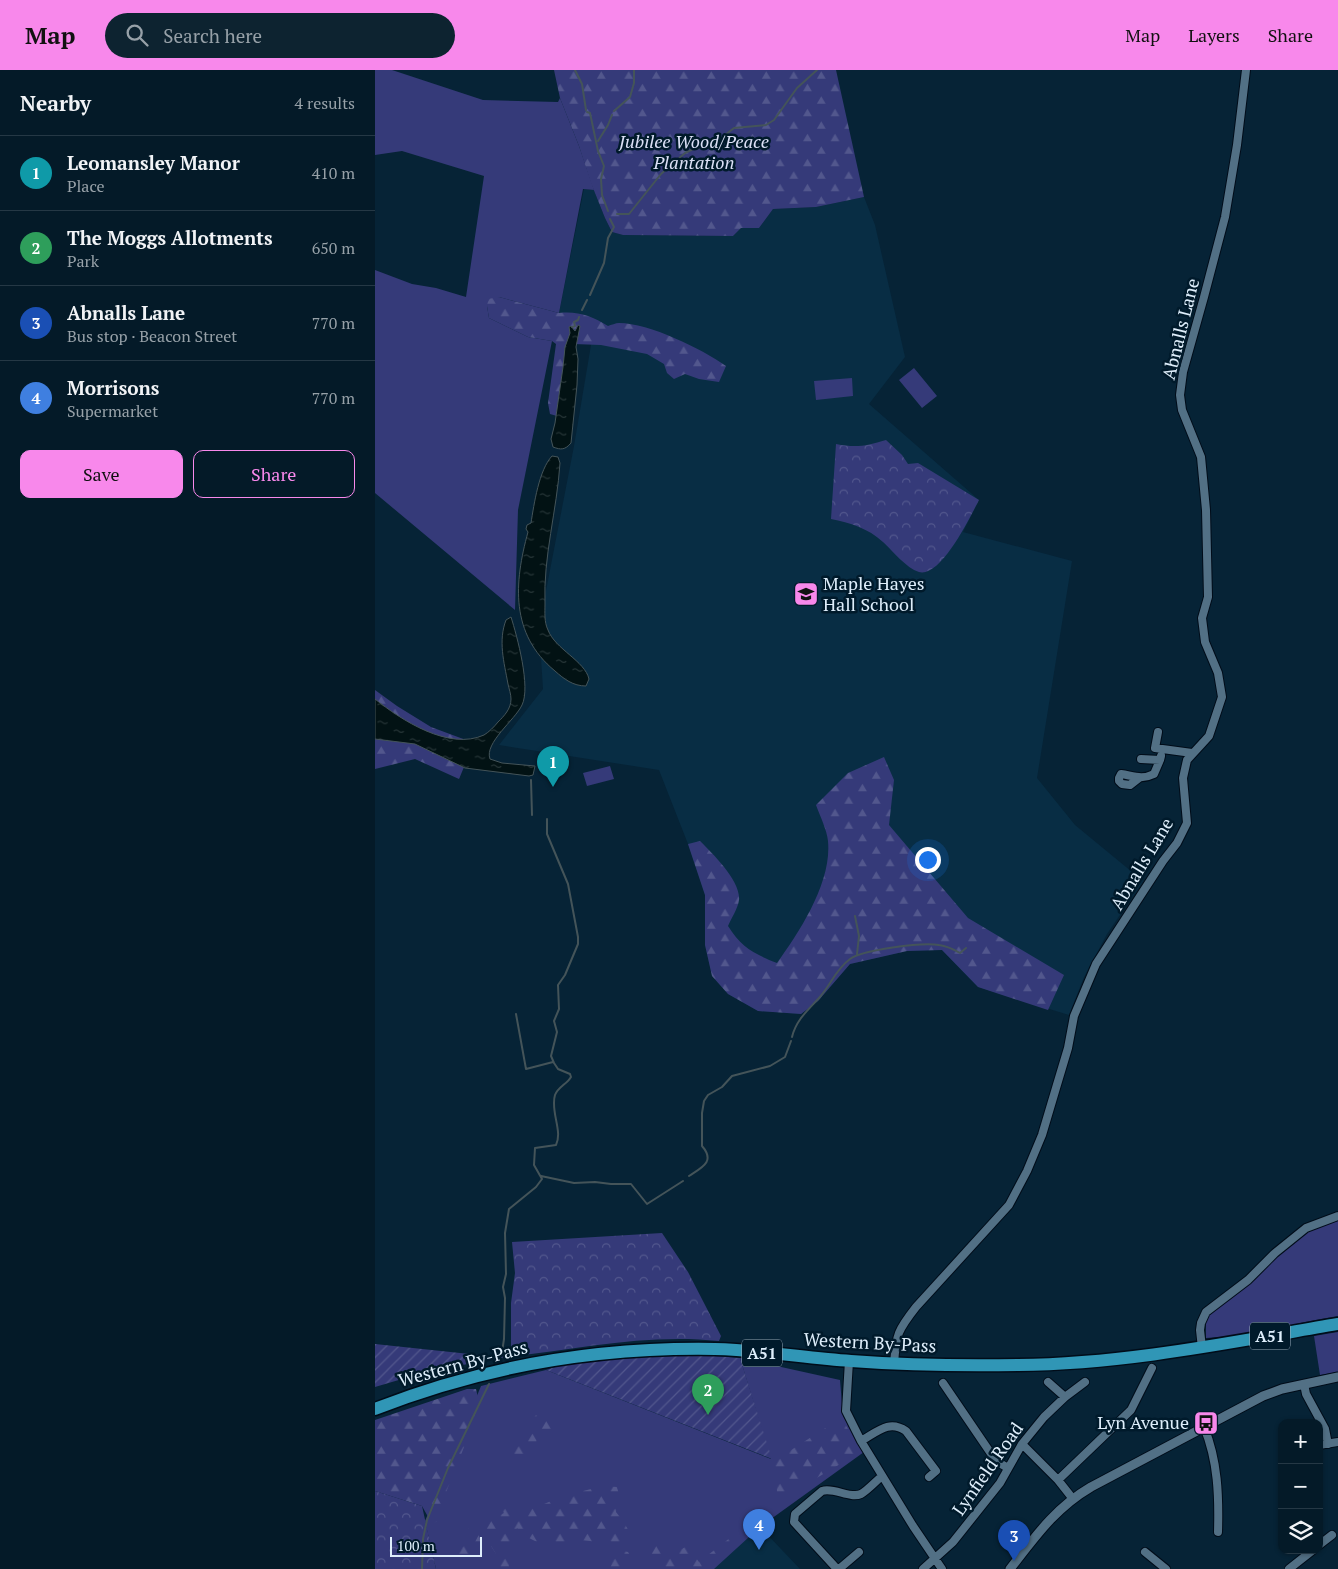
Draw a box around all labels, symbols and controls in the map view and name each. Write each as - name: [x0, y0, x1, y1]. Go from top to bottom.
- search box: [105, 13, 455, 58]
- text: Map: [25, 19, 75, 51]
- icon: search: [123, 21, 151, 49]
- text: Search here: [163, 23, 262, 48]
- text: Map: [1125, 23, 1160, 47]
- text: Layers: [1188, 23, 1240, 47]
- text: Share: [1268, 23, 1313, 47]
- text: Nearby: [20, 89, 91, 117]
- text: 4 results: [295, 92, 355, 114]
- park label: Jubilee Wood/Peace Plantation: [618, 129, 769, 174]
- text: Leomansley Manor: [67, 150, 240, 175]
- text: 1: [31, 162, 41, 184]
- text: 410 m: [312, 162, 355, 184]
- text: Place: [67, 175, 105, 197]
- text: The Moggs Allotments: [67, 225, 272, 250]
- text: 2: [31, 237, 41, 259]
- text: 650 m: [312, 237, 355, 259]
- text: Park: [67, 250, 99, 272]
- street label: Abnalls Lane: [1156, 276, 1204, 382]
- text: Abnalls Lane: [67, 300, 185, 325]
- text: 3: [31, 312, 41, 334]
- text: 770 m: [312, 312, 355, 334]
- text: Bus stop · Beacon Street: [67, 325, 237, 347]
- text: Morrisons: [67, 375, 159, 400]
- text: 4: [31, 387, 41, 409]
- text: 770 m: [312, 387, 355, 409]
- text: Supermarket: [67, 400, 158, 422]
- button: Save: [20, 450, 183, 498]
- button: Share: [193, 450, 355, 498]
- place label: Maple Hayes Hall School: [823, 571, 925, 616]
- school or university icon: Maple Hayes Hall School: [793, 581, 819, 607]
- pin: 1: [537, 746, 569, 787]
- street label: Abnalls Lane: [1104, 813, 1178, 914]
- your location: [915, 847, 941, 873]
- road number: A51: [1250, 1322, 1290, 1350]
- street label: Western By-Pass: [803, 1327, 937, 1357]
- street label: Western By-Pass: [395, 1334, 530, 1392]
- road number: A51: [742, 1340, 782, 1366]
- pin: 2: [692, 1374, 724, 1415]
- place label: Lyn Avenue: [1097, 1410, 1189, 1434]
- bus stop icon: Lyn Avenue: [1193, 1410, 1219, 1436]
- street label: Lynfield Road: [946, 1417, 1028, 1520]
- map controls: [1278, 1419, 1323, 1554]
- button: +: [1278, 1419, 1323, 1464]
- button: −: [1278, 1464, 1323, 1509]
- pin: 4: [743, 1509, 775, 1550]
- button: layers: [1278, 1509, 1323, 1554]
- pin: 3: [998, 1520, 1030, 1561]
- scale bar: [390, 1534, 483, 1557]
- text: 100 m: [397, 1536, 435, 1555]

